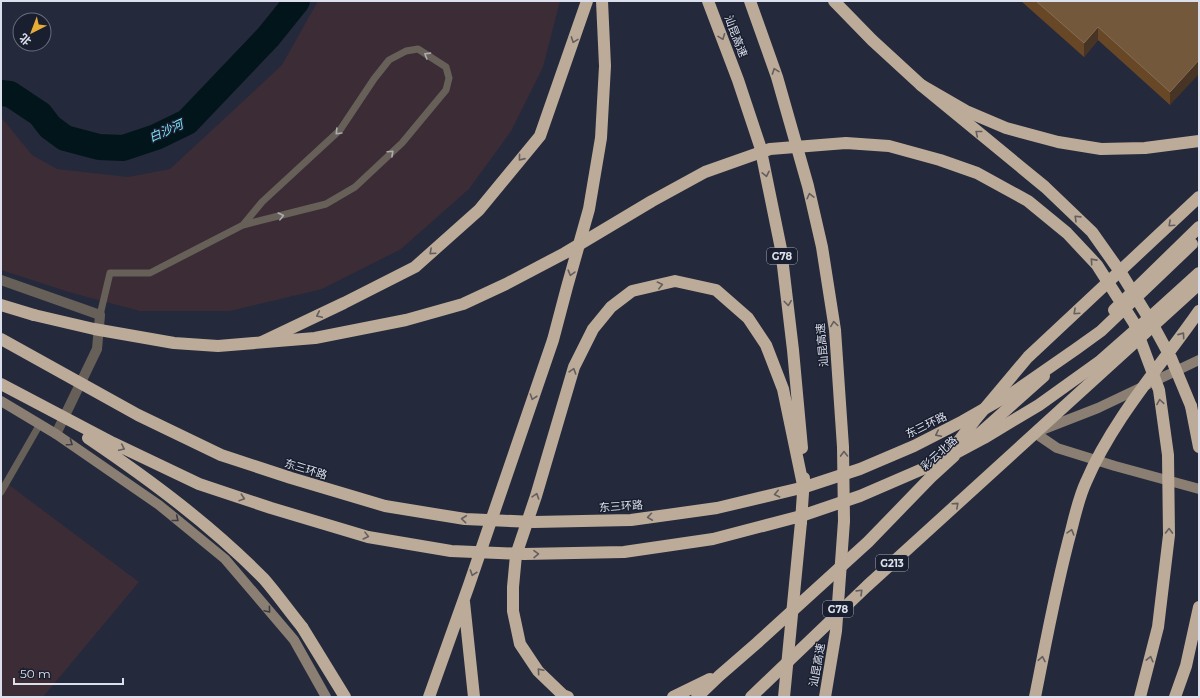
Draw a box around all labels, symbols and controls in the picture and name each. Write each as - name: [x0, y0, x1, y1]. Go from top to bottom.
- north arrow: [12, 12, 52, 52]
- street label: 汕昆高速: [722, 13, 750, 59]
- text: 北: [17, 31, 34, 48]
- one-way arrow: [718, 34, 726, 41]
- one-way arrow: [570, 37, 578, 44]
- one-way arrow: [424, 52, 431, 60]
- one-way arrow: [771, 68, 780, 75]
- water label: 白沙河: [146, 116, 187, 145]
- one-way arrow: [335, 127, 342, 135]
- one-way arrow: [976, 131, 983, 138]
- one-way arrow: [386, 150, 394, 158]
- one-way arrow: [519, 153, 526, 161]
- one-way arrow: [761, 171, 769, 178]
- one-way arrow: [807, 193, 815, 200]
- one-way arrow: [278, 212, 284, 220]
- one-way arrow: [1074, 215, 1082, 223]
- one-way arrow: [1168, 219, 1175, 226]
- one-way arrow: [429, 247, 437, 254]
- road number: G78: [767, 248, 797, 264]
- one-way arrow: [1090, 258, 1097, 265]
- one-way arrow: [567, 269, 576, 276]
- one-way arrow: [656, 281, 663, 290]
- one-way arrow: [783, 299, 792, 306]
- one-way arrow: [1073, 308, 1080, 315]
- one-way arrow: [316, 310, 324, 318]
- one-way arrow: [830, 321, 839, 327]
- street label: 汕昆高速: [813, 322, 831, 368]
- one-way arrow: [1177, 333, 1184, 340]
- one-way arrow: [568, 368, 576, 375]
- one-way arrow: [529, 394, 538, 401]
- one-way arrow: [1156, 399, 1165, 405]
- street label: 东三环路: [903, 409, 949, 441]
- one-way arrow: [935, 429, 942, 436]
- street label: 彩云北路: [918, 433, 960, 473]
- one-way arrow: [66, 438, 73, 445]
- one-way arrow: [118, 443, 125, 451]
- one-way arrow: [839, 451, 848, 457]
- street label: 东三环路: [283, 456, 329, 482]
- one-way arrow: [774, 489, 780, 497]
- one-way arrow: [531, 493, 540, 500]
- one-way arrow: [238, 494, 245, 502]
- street label: 东三环路: [599, 497, 643, 515]
- one-way arrow: [952, 503, 959, 510]
- one-way arrow: [646, 512, 653, 521]
- one-way arrow: [172, 514, 179, 521]
- one-way arrow: [461, 515, 467, 524]
- one-way arrow: [1165, 528, 1173, 534]
- one-way arrow: [1066, 529, 1074, 535]
- one-way arrow: [363, 532, 369, 540]
- one-way arrow: [533, 549, 539, 558]
- road number: G213: [876, 555, 908, 571]
- one-way arrow: [469, 570, 478, 577]
- one-way arrow: [855, 590, 863, 597]
- road number: G78: [823, 601, 853, 617]
- one-way arrow: [264, 605, 271, 612]
- street label: 汕昆高速: [806, 642, 828, 688]
- one-way arrow: [1038, 656, 1046, 662]
- one-way arrow: [1145, 656, 1153, 662]
- scale bar: [14, 660, 123, 686]
- text: 50 m: [20, 666, 51, 681]
- one-way arrow: [537, 669, 544, 676]

